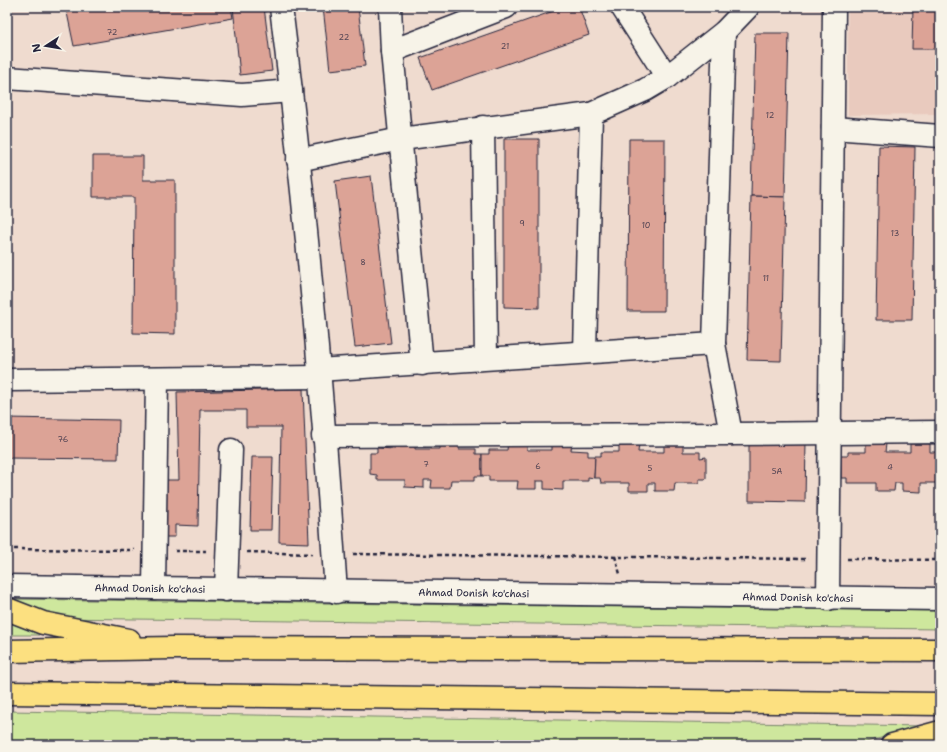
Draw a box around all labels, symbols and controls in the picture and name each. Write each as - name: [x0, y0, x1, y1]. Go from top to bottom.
- north arrow: [26, 26, 66, 66]
- house number: 72: [107, 27, 118, 38]
- house number: 22: [339, 32, 350, 43]
- house number: 21: [501, 41, 509, 52]
- text: N: [28, 42, 45, 54]
- house number: 12: [766, 110, 775, 121]
- house number: 9: [519, 218, 525, 229]
- house number: 10: [642, 220, 650, 231]
- house number: 13: [891, 228, 899, 239]
- house number: 8: [360, 257, 366, 268]
- house number: 11: [763, 273, 769, 284]
- house number: 76: [58, 434, 69, 445]
- house number: 7: [423, 459, 429, 470]
- house number: 6: [535, 461, 541, 472]
- house number: 4: [887, 462, 893, 473]
- house number: 5: [648, 463, 653, 474]
- house number: 5А: [772, 466, 783, 477]
- street label: Ahmad Donish ko'chasi: [94, 581, 206, 595]
- street label: Ahmad Donish ko'chasi: [418, 585, 530, 600]
- street label: Ahmad Donish ko'chasi: [742, 590, 854, 604]

